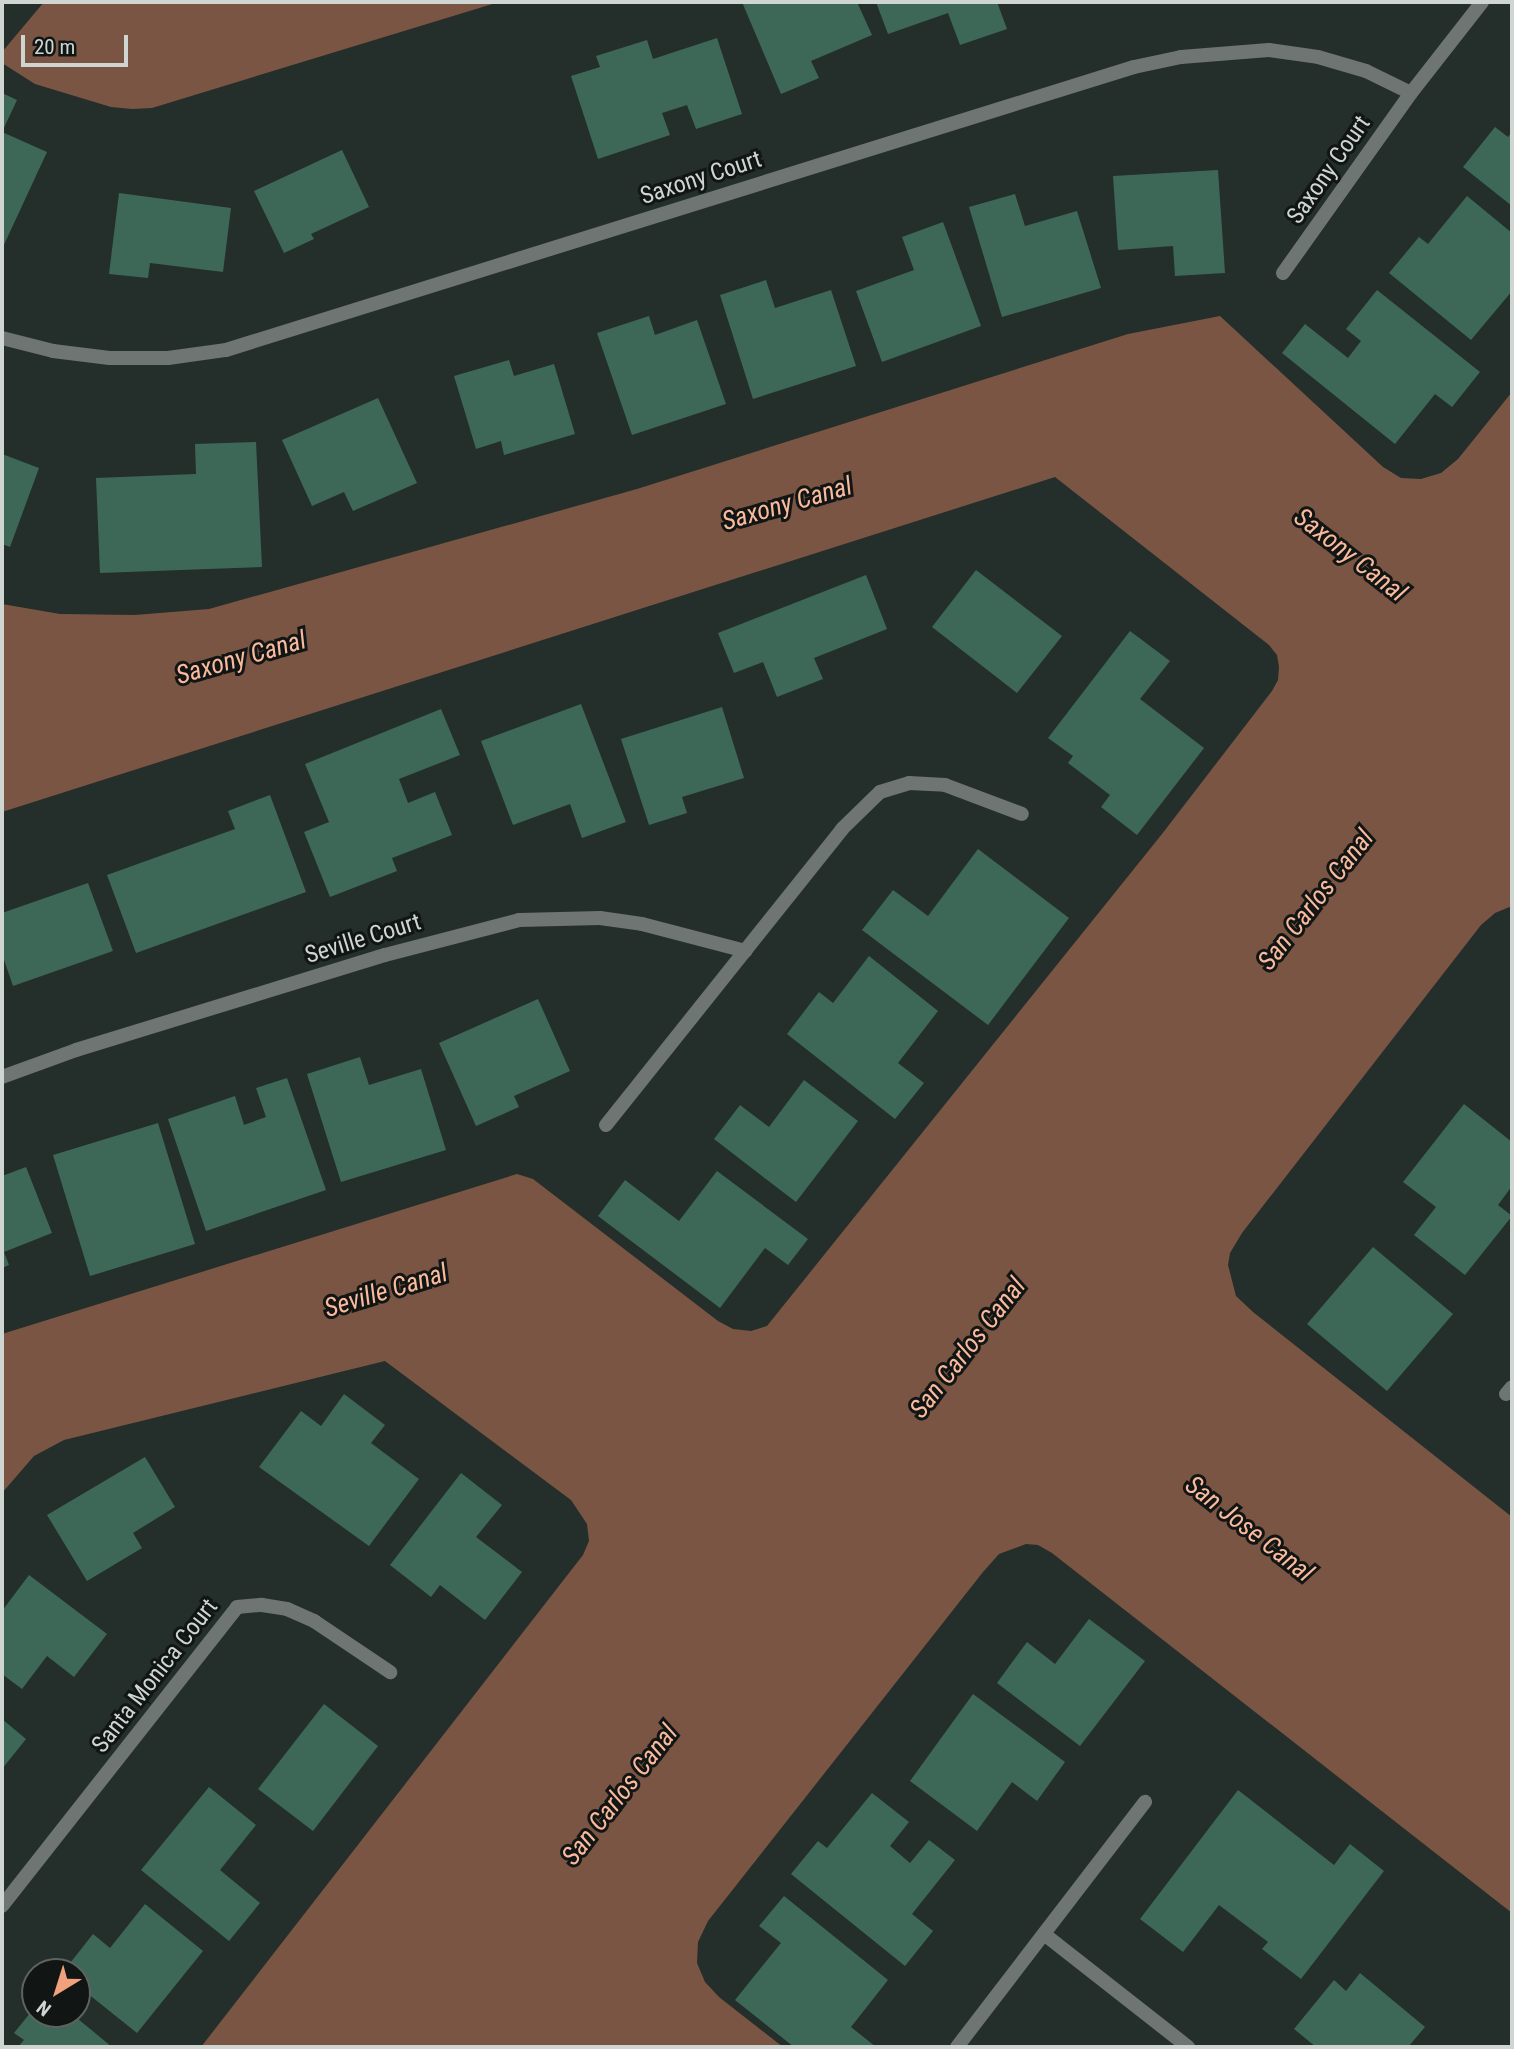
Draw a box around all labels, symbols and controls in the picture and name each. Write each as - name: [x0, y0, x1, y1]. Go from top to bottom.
- scale bar: [24, 21, 131, 65]
- text: 20 m: [34, 35, 75, 59]
- street label: Saxony Court: [1281, 110, 1377, 230]
- street label: Saxony Court: [637, 145, 765, 211]
- water label: Saxony Canal: [718, 471, 856, 537]
- water label: Saxony Canal: [1288, 502, 1412, 608]
- water label: Saxony Canal: [172, 625, 310, 691]
- water label: San Carlos Canal: [1251, 824, 1381, 976]
- street label: Seville Court: [302, 908, 424, 970]
- water label: Seville Canal: [321, 1258, 451, 1324]
- water label: San Carlos Canal: [903, 1272, 1033, 1424]
- water label: San Jose Canal: [1179, 1469, 1319, 1589]
- street label: Santa Monica Court: [86, 1593, 224, 1759]
- water label: San Carlos Canal: [555, 1719, 685, 1871]
- north arrow: [21, 1958, 91, 2028]
- text: N: [32, 1996, 56, 2021]

